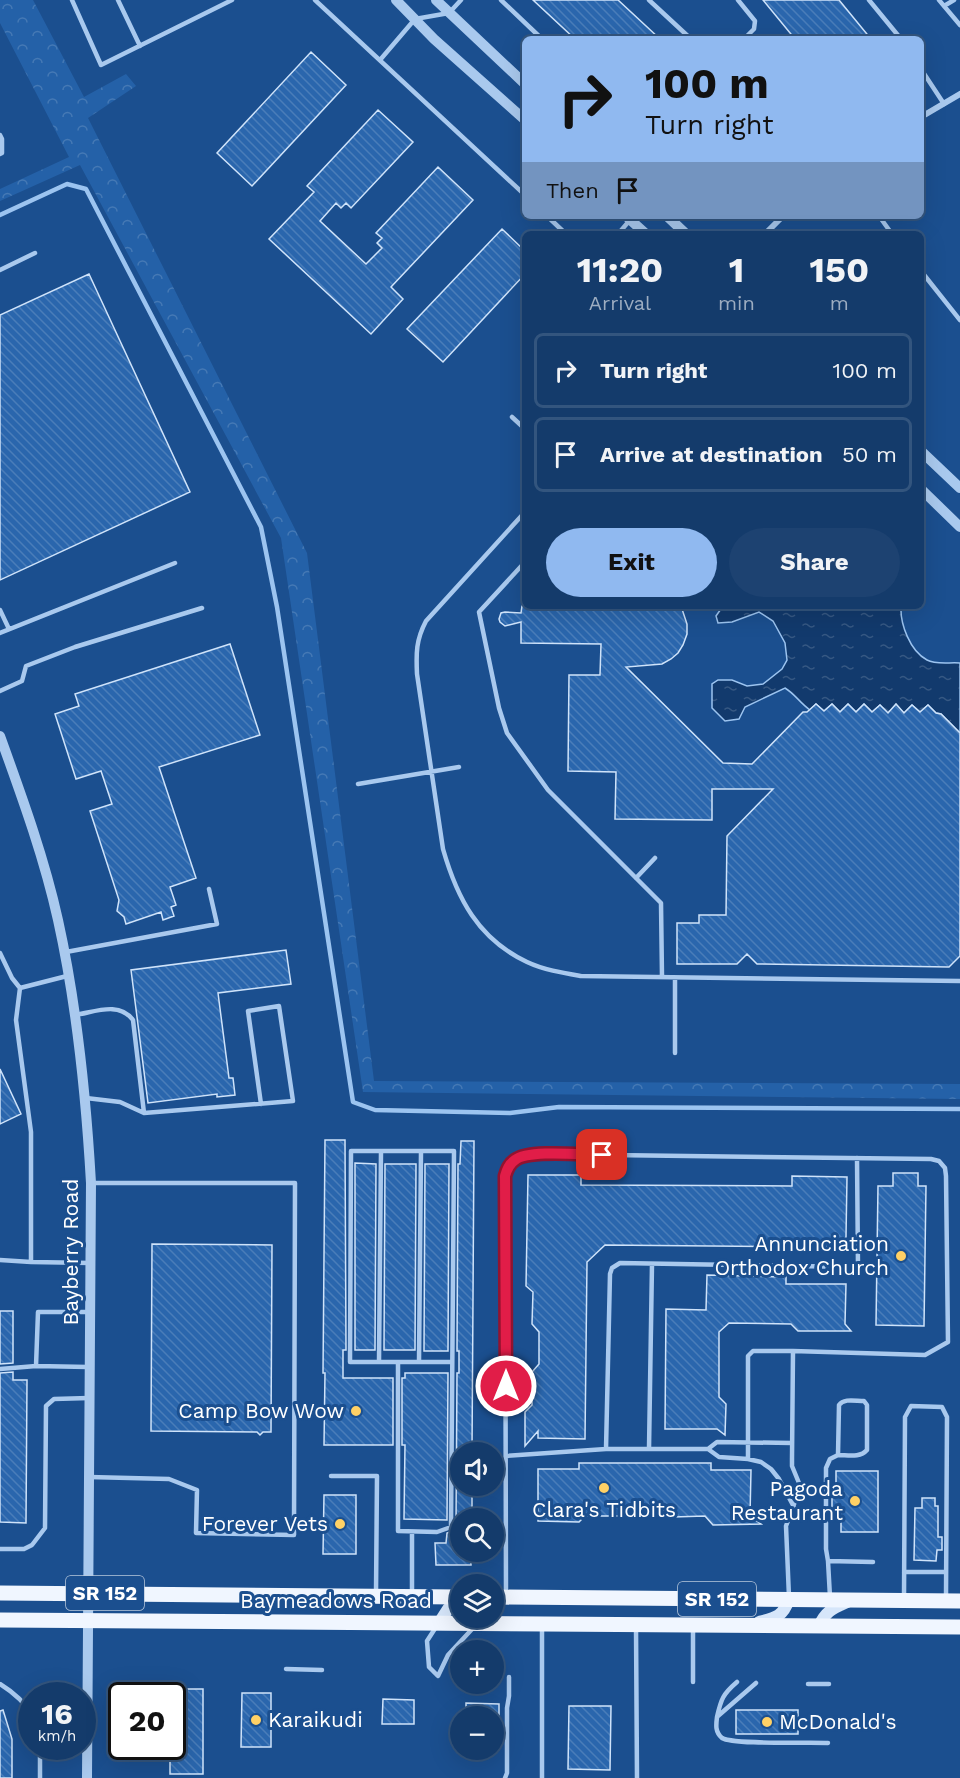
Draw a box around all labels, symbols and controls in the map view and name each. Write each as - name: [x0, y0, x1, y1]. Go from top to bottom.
- text: 100 m: [645, 59, 769, 108]
- icon: right: [546, 60, 624, 138]
- text: Turn right: [645, 109, 774, 141]
- icon: arrive: [611, 174, 644, 207]
- text: Then: [546, 178, 599, 203]
- text: 11:20: [577, 249, 663, 291]
- text: 1: [729, 249, 744, 291]
- text: 150: [810, 249, 869, 291]
- text: Arrival: [589, 291, 651, 315]
- text: min: [718, 291, 755, 315]
- text: m: [830, 291, 849, 315]
- icon: right: [549, 354, 582, 387]
- text: Turn right: [600, 358, 707, 383]
- text: 100 m: [833, 358, 897, 383]
- icon: arrive: [549, 438, 582, 471]
- text: Arrive at destination: [600, 442, 823, 467]
- text: 50 m: [842, 442, 897, 467]
- button: Exit: [546, 528, 717, 597]
- button: Share: [729, 528, 900, 597]
- pin: [576, 1129, 627, 1180]
- icon: arrive: [585, 1138, 618, 1171]
- street label: Bayberry Road: [58, 1179, 83, 1325]
- place label: Annunciation Orthodox Church: [714, 1231, 889, 1280]
- marker: Annunciation Orthodox Church: [894, 1249, 908, 1263]
- position arrow: [474, 1354, 538, 1418]
- place label: Camp Bow Wow: [178, 1398, 344, 1423]
- marker: Camp Bow Wow: [349, 1404, 363, 1418]
- map controls: [450, 1442, 504, 1760]
- button: sound: [450, 1442, 504, 1496]
- place label: Pagoda Restaurant: [731, 1476, 843, 1525]
- marker: Clara's Tidbits: [597, 1481, 611, 1495]
- marker: Pagoda Restaurant: [848, 1494, 862, 1508]
- place label: Clara's Tidbits: [532, 1497, 676, 1522]
- button: search: [450, 1508, 504, 1562]
- place label: Forever Vets: [202, 1511, 328, 1536]
- marker: Forever Vets: [333, 1517, 347, 1531]
- button: layers: [450, 1574, 504, 1628]
- road number: SR 152: [66, 1576, 144, 1610]
- road number: SR 152: [678, 1582, 756, 1616]
- street label: Baymeadows Road: [240, 1588, 432, 1613]
- button: +: [450, 1640, 504, 1694]
- speed limit sign: 20: [108, 1682, 186, 1760]
- text: 16: [41, 1696, 73, 1731]
- button: −: [450, 1706, 504, 1760]
- place label: Karaikudi: [268, 1707, 363, 1732]
- place label: McDonald's: [779, 1709, 896, 1734]
- marker: Karaikudi: [249, 1713, 263, 1727]
- marker: McDonald's: [760, 1715, 774, 1729]
- text: km/h: [38, 1727, 76, 1745]

